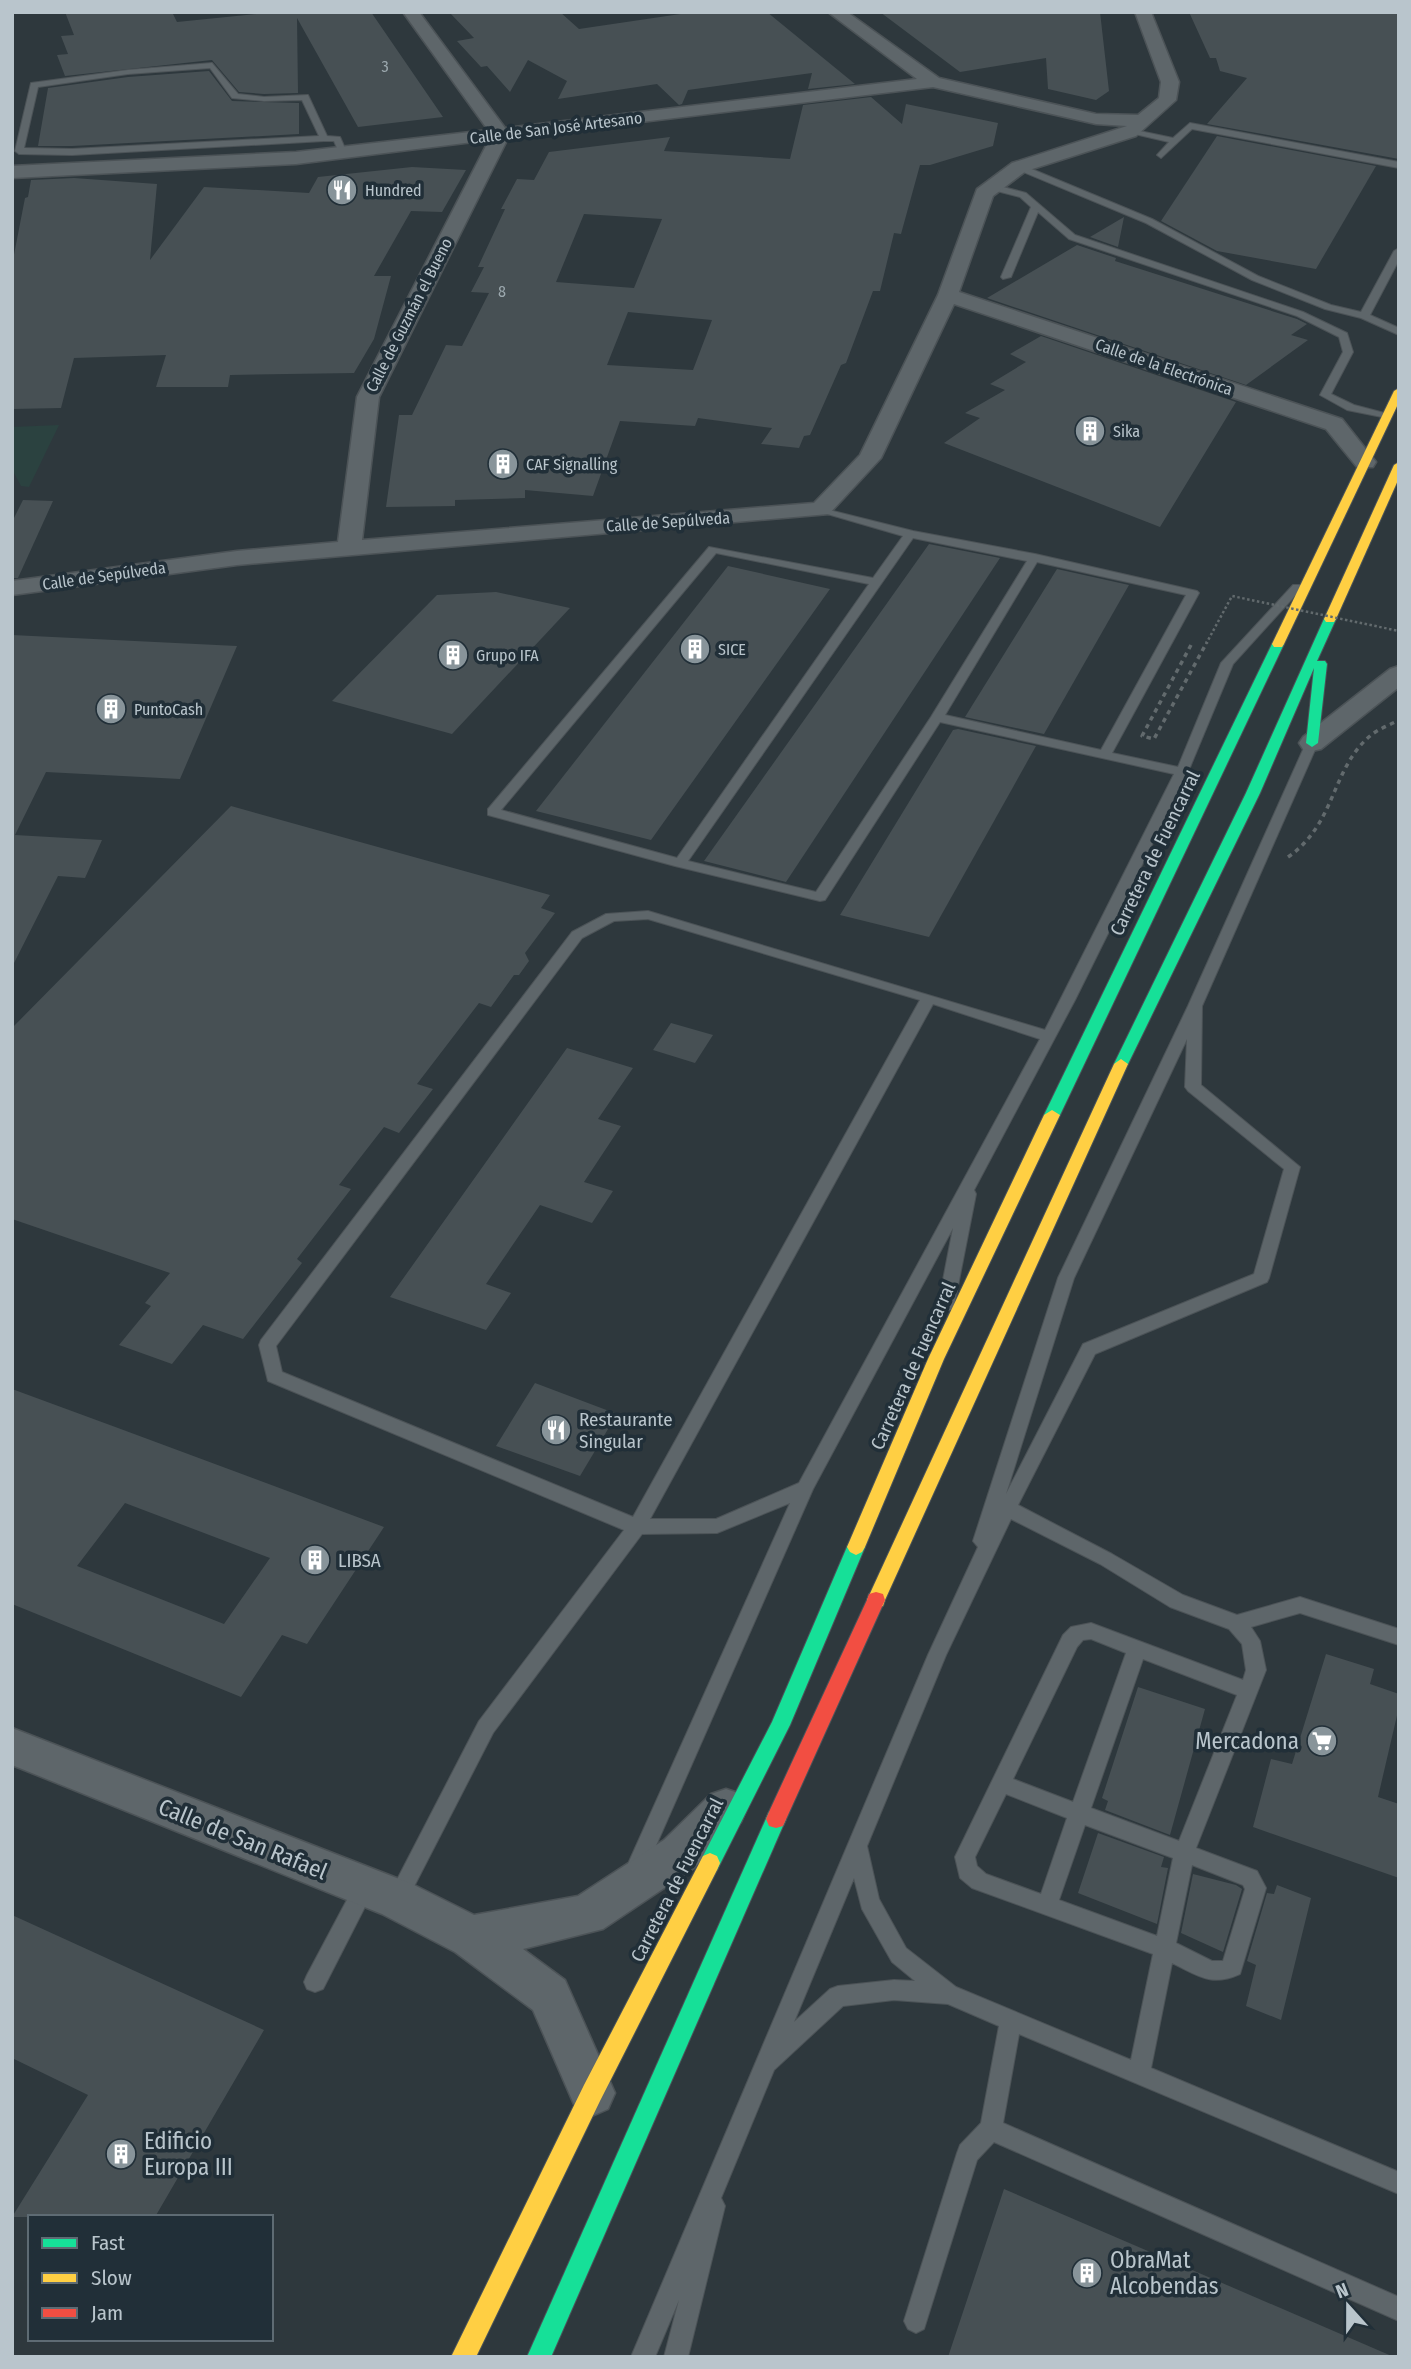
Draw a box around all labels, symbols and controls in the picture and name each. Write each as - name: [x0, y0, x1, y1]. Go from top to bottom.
- house number: 3: [381, 57, 389, 76]
- street label: Calle de San José Artesano: [469, 108, 643, 148]
- restaurant icon: Hundred: [325, 173, 359, 207]
- place label: Hundred: [365, 181, 422, 200]
- street label: Calle de Guzmán el Bueno: [362, 235, 456, 395]
- house number: 8: [498, 282, 506, 301]
- street label: Calle de la Electrónica: [1093, 335, 1235, 399]
- building icon: Sika: [1073, 414, 1107, 448]
- place label: Sika: [1113, 422, 1140, 441]
- building icon: CAF Signalling: [486, 447, 520, 481]
- place label: CAF Signalling: [526, 455, 618, 474]
- street label: Calle de Sepúlveda: [605, 508, 731, 536]
- street label: Calle de Sepúlveda: [41, 558, 167, 594]
- building icon: SICE: [678, 632, 712, 666]
- building icon: Grupo IFA: [436, 638, 470, 672]
- place label: SICE: [718, 640, 746, 659]
- place label: Grupo IFA: [476, 646, 539, 665]
- building icon: PuntoCash: [94, 692, 128, 726]
- place label: PuntoCash: [134, 700, 203, 719]
- street label: Carretera de Fuencarral: [1105, 767, 1205, 939]
- street label: Carretera de Fuencarral: [866, 1279, 960, 1453]
- place label: Restaurante Singular: [579, 1408, 673, 1453]
- restaurant icon: Restaurante Singular: [539, 1413, 573, 1447]
- building icon: LIBSA: [298, 1543, 332, 1577]
- place label: LIBSA: [338, 1549, 381, 1572]
- supermarket icon: Mercadona: [1305, 1724, 1339, 1758]
- place label: Mercadona: [1195, 1727, 1299, 1755]
- street label: Calle de San Rafael: [155, 1792, 331, 1886]
- street label: Carretera de Fuencarral: [626, 1794, 728, 1966]
- place label: Edificio Europa III: [144, 2127, 233, 2181]
- building icon: Edificio Europa III: [104, 2137, 138, 2171]
- legend: [28, 2215, 273, 2341]
- text: Fast: [91, 2230, 125, 2256]
- place label: ObraMat Alcobendas: [1110, 2246, 1219, 2300]
- building icon: ObraMat Alcobendas: [1070, 2256, 1104, 2290]
- text: Slow: [91, 2265, 132, 2291]
- north arrow: [1313, 2271, 1383, 2341]
- text: N: [1333, 2278, 1352, 2303]
- text: Jam: [91, 2300, 123, 2326]

